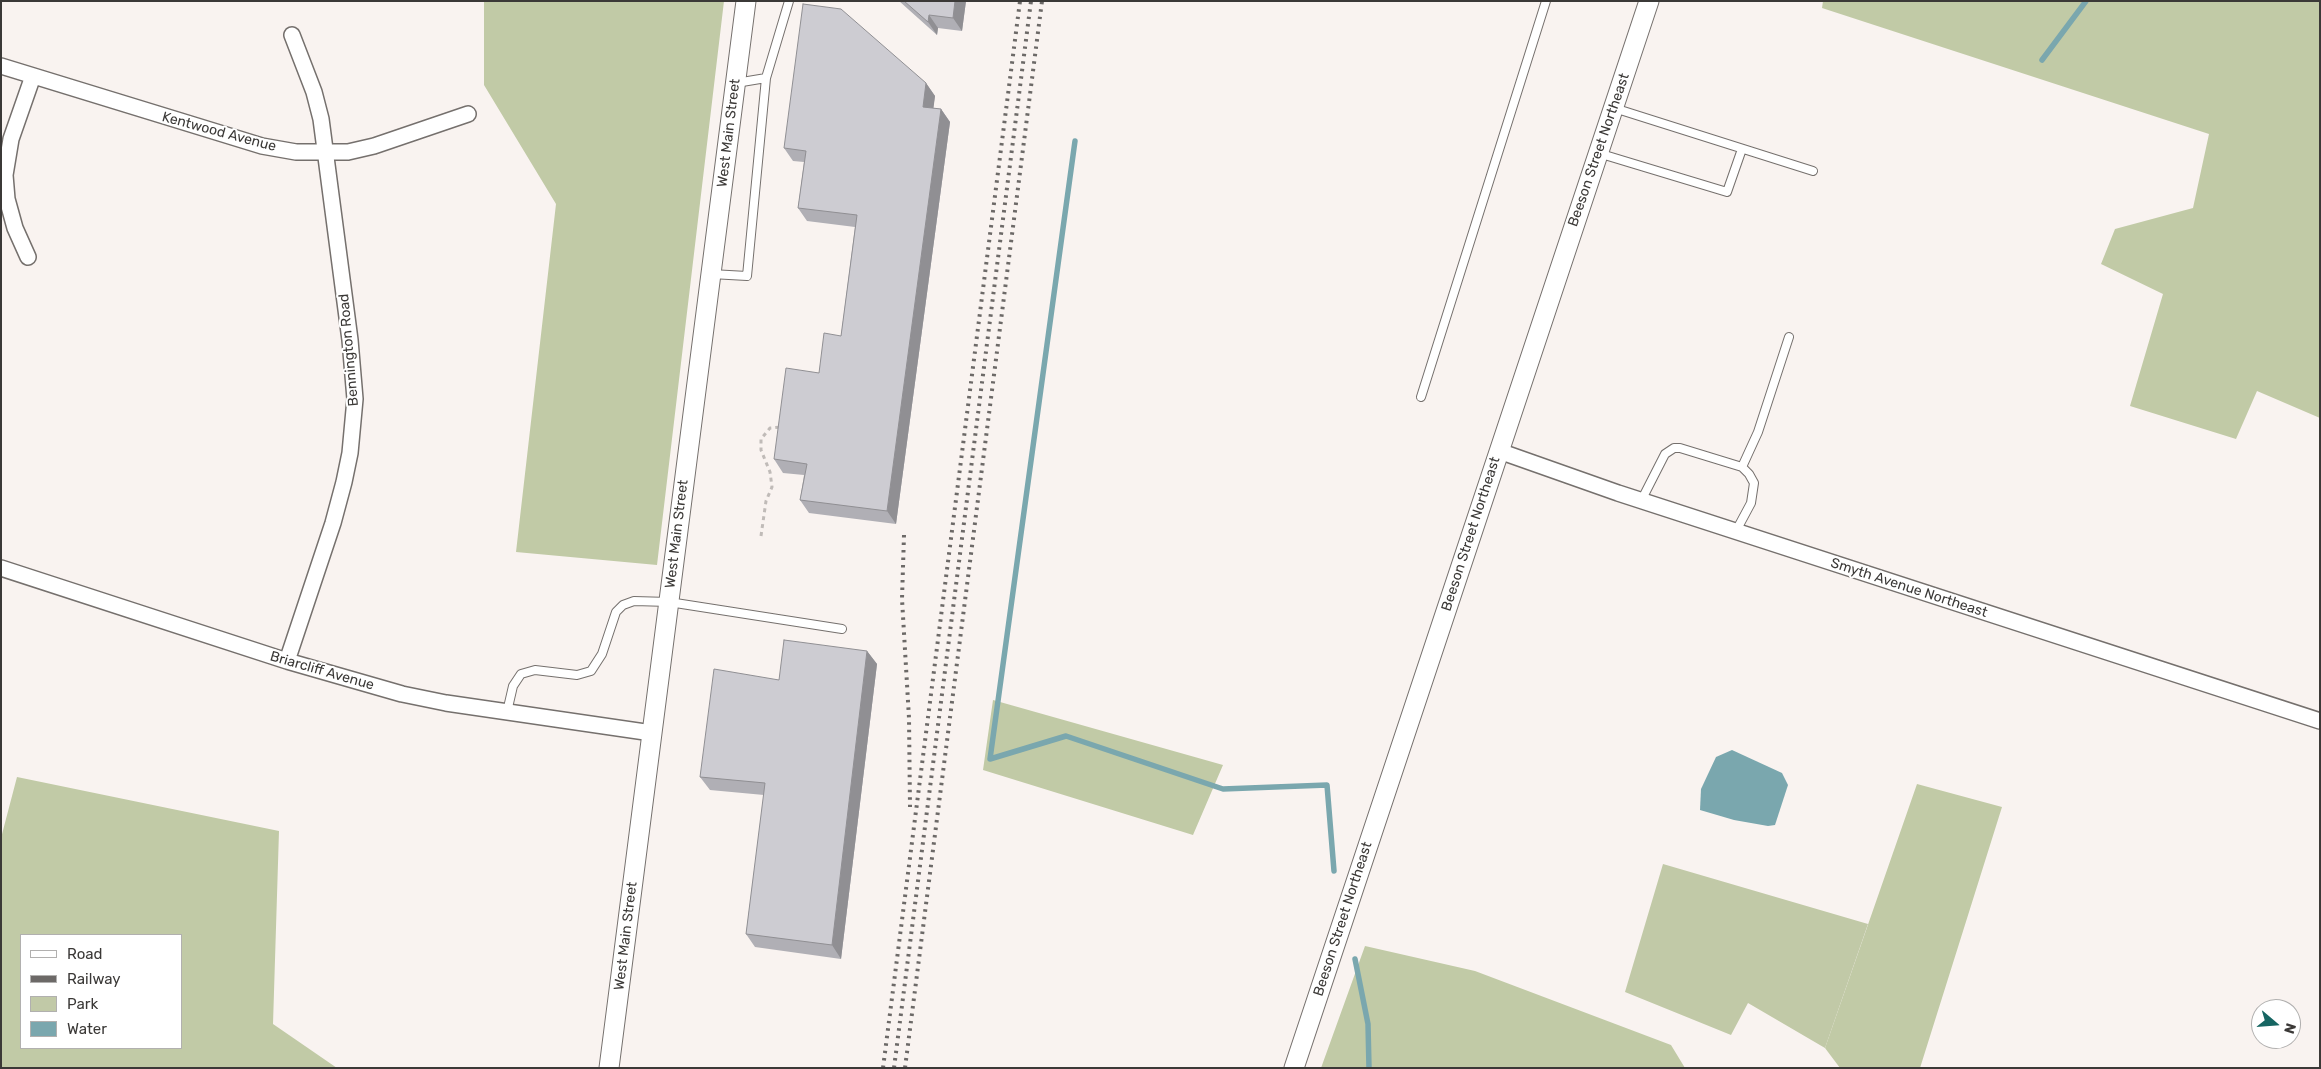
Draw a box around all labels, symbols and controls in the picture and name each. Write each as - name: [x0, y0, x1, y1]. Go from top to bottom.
- street label: Beeson Street Northeast: [1565, 71, 1633, 229]
- street label: West Main Street: [714, 78, 744, 188]
- street label: Kentwood Avenue: [160, 109, 278, 155]
- street label: Bennington Road: [336, 293, 362, 407]
- street label: Beeson Street Northeast: [1438, 455, 1504, 613]
- street label: West Main Street: [662, 479, 692, 589]
- street label: Smyth Avenue Northeast: [1829, 555, 1989, 621]
- street label: Briarcliff Avenue: [268, 648, 376, 694]
- street label: Beeson Street Northeast: [1310, 840, 1376, 998]
- street label: West Main Street: [611, 881, 641, 991]
- legend: [20, 934, 182, 1049]
- text: Road: [67, 945, 103, 963]
- text: Railway: [67, 970, 121, 988]
- text: Park: [67, 995, 98, 1013]
- north arrow: [2251, 999, 2301, 1049]
- text: Water: [67, 1020, 107, 1038]
- text: N: [2280, 1021, 2299, 1036]

